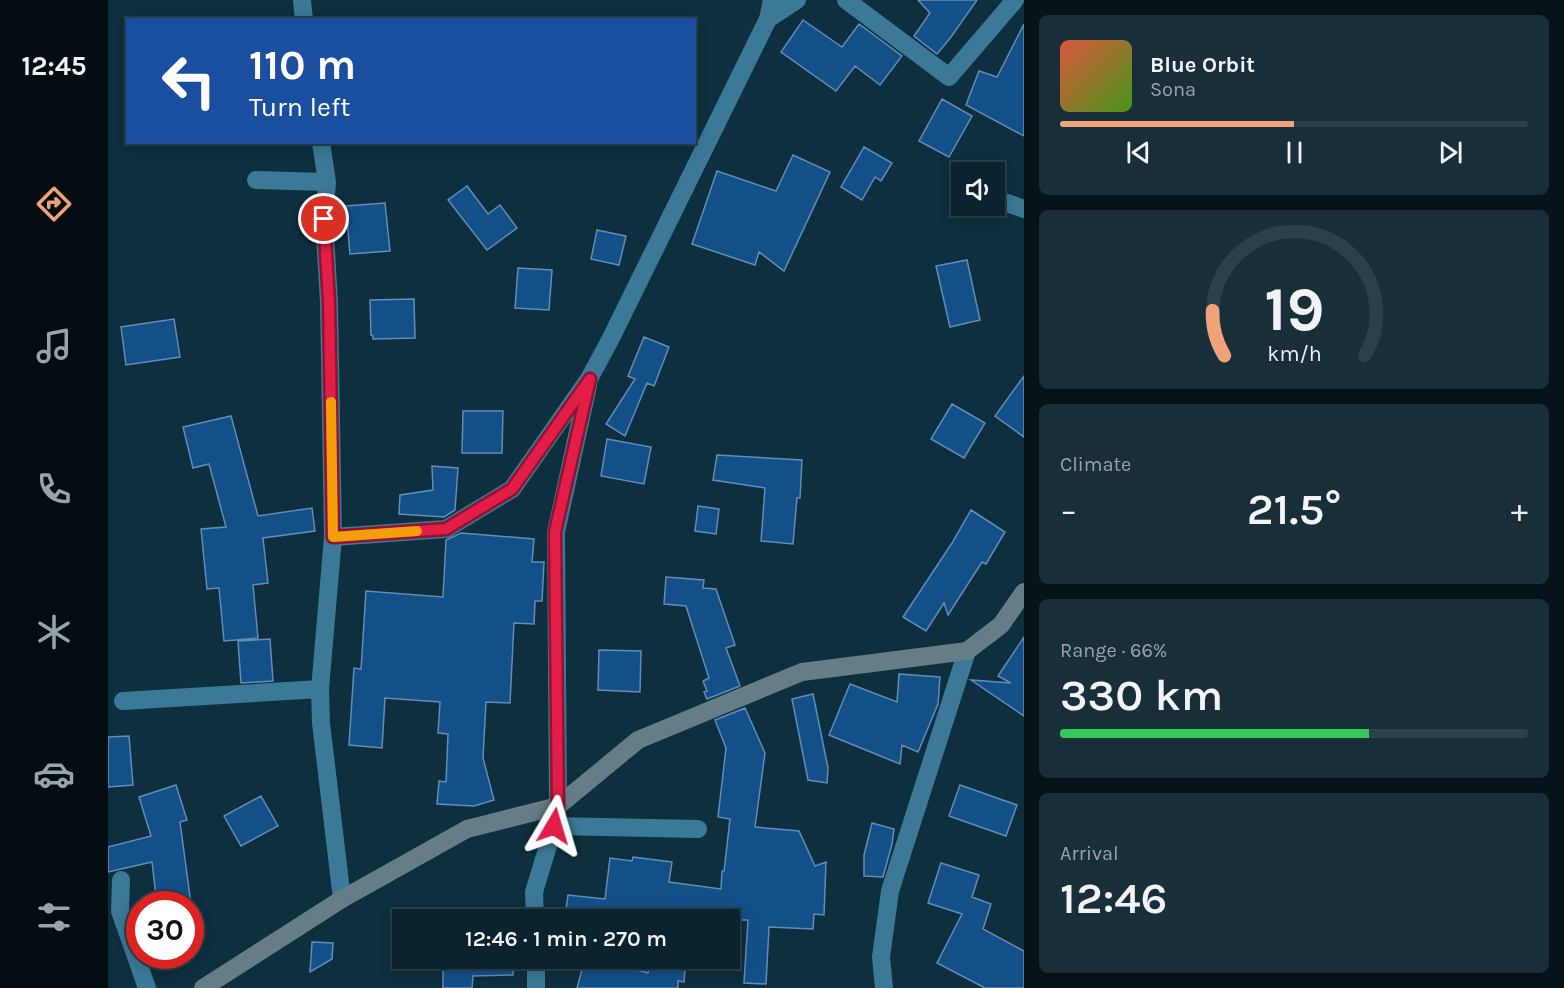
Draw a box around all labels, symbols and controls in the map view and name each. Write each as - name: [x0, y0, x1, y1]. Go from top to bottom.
- text: 110 m: [249, 40, 356, 90]
- icon: left: [150, 42, 228, 120]
- text: 12:45: [21, 50, 87, 82]
- text: Blue Orbit: [1150, 52, 1255, 78]
- text: Sona: [1150, 78, 1196, 101]
- text: Turn left: [249, 91, 350, 123]
- icon: previous: [1122, 136, 1155, 169]
- icon: pause: [1278, 136, 1311, 169]
- icon: next: [1434, 136, 1467, 169]
- map controls: [951, 162, 1005, 216]
- button: sound: [951, 162, 1005, 216]
- icon: directions: [33, 183, 75, 225]
- pin: [298, 193, 349, 244]
- icon: arrive: [307, 202, 340, 235]
- text: 19: [1264, 274, 1324, 347]
- icon: music: [33, 325, 75, 367]
- text: km/h: [1267, 342, 1321, 367]
- text: Climate: [1060, 453, 1131, 476]
- icon: phone: [33, 468, 75, 510]
- text: 21.5°: [1247, 483, 1341, 535]
- text: −: [1060, 491, 1077, 529]
- text: +: [1511, 491, 1528, 529]
- icon: climate: [33, 611, 75, 653]
- text: Range · 66%: [1060, 639, 1167, 662]
- text: 330 km: [1060, 669, 1223, 721]
- icon: car: [33, 753, 75, 795]
- position arrow: [522, 794, 586, 858]
- text: Arrival: [1060, 842, 1119, 865]
- text: 12:46: [1060, 872, 1168, 924]
- speed limit sign: 30: [126, 891, 204, 969]
- icon: filters: [33, 896, 75, 938]
- text: 12:46 · 1 min · 270 m: [465, 926, 667, 952]

